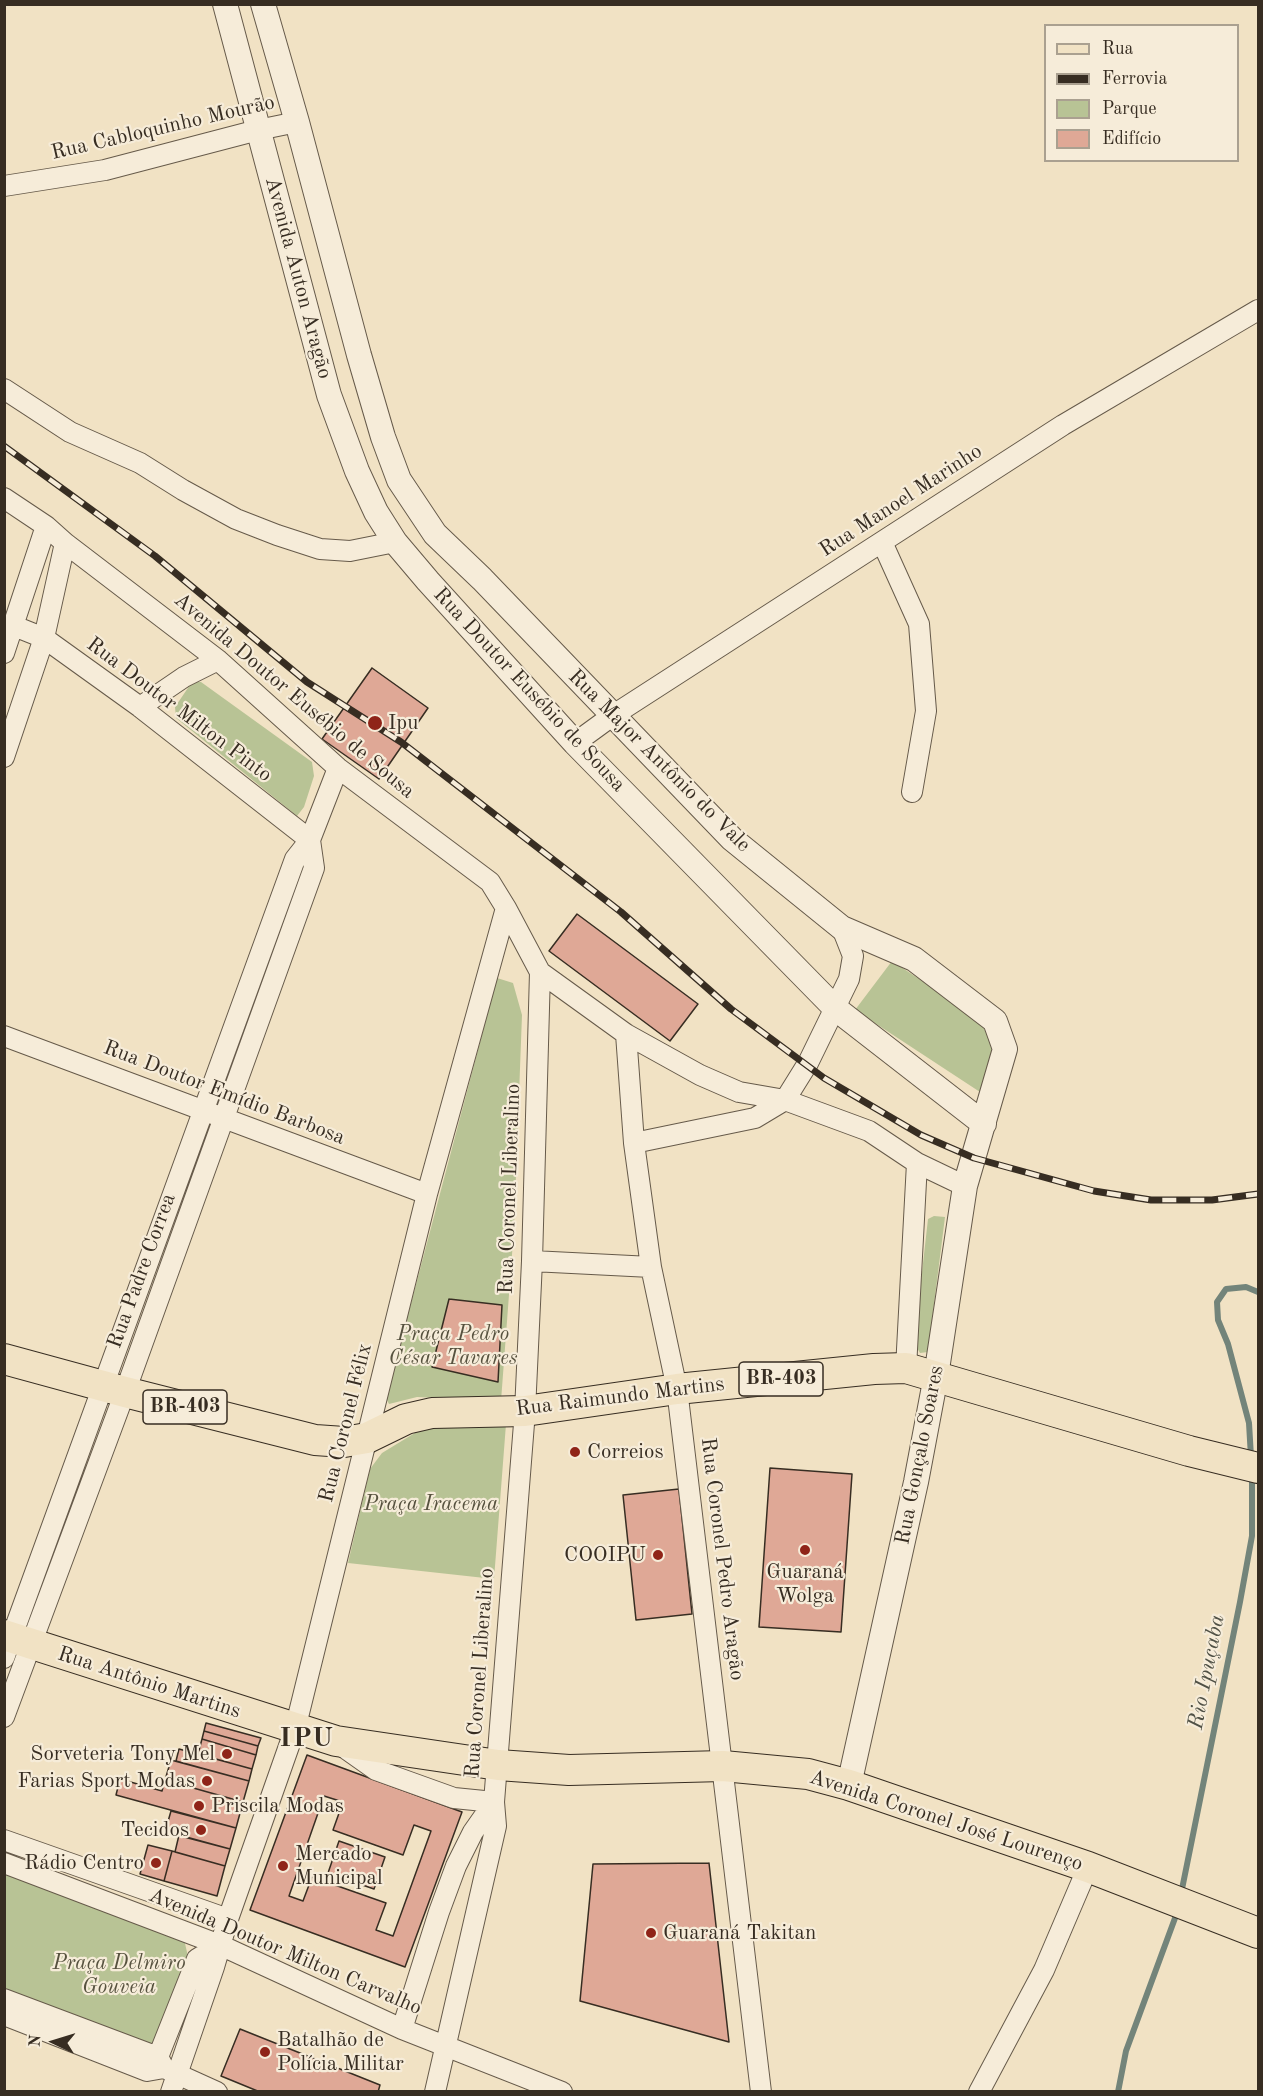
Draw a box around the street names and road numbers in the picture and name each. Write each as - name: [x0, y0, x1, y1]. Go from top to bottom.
- street label: Rua Cabloquinho Mourão: [49, 90, 277, 166]
- street label: Avenida Auton Aragão: [259, 174, 337, 382]
- street label: Rua Manoel Marinho: [815, 439, 987, 563]
- street label: Rua Doutor Eusébio de Sousa: [428, 582, 630, 798]
- street label: Avenida Doutor Eusébio de Sousa: [168, 588, 420, 804]
- street label: Rua Doutor Milton Pinto: [81, 632, 277, 788]
- street label: Rua Major Antônio do Vale: [562, 664, 756, 858]
- street label: Rua Doutor Emídio Barbosa: [100, 1035, 348, 1151]
- street label: Rua Coronel Liberalino: [494, 1083, 526, 1295]
- street label: Rua Padre Correa: [102, 1190, 182, 1352]
- street label: Rua Coronel Félix: [314, 1341, 378, 1505]
- road number: BR-403: [739, 1362, 823, 1396]
- street label: Rua Gonçalo Soares: [890, 1363, 950, 1547]
- street label: Rua Raimundo Martins: [514, 1372, 726, 1422]
- road number: BR-403: [143, 1390, 227, 1424]
- street label: Rua Coronel Pedro Aragão: [695, 1436, 749, 1682]
- street label: Rua Coronel Liberalino: [460, 1567, 500, 1779]
- street label: Rua Antônio Martins: [54, 1642, 244, 1724]
- street label: Avenida Coronel José Lourenço: [806, 1765, 1086, 1877]
- street label: Avenida Doutor Milton Carvalho: [145, 1883, 425, 2021]

